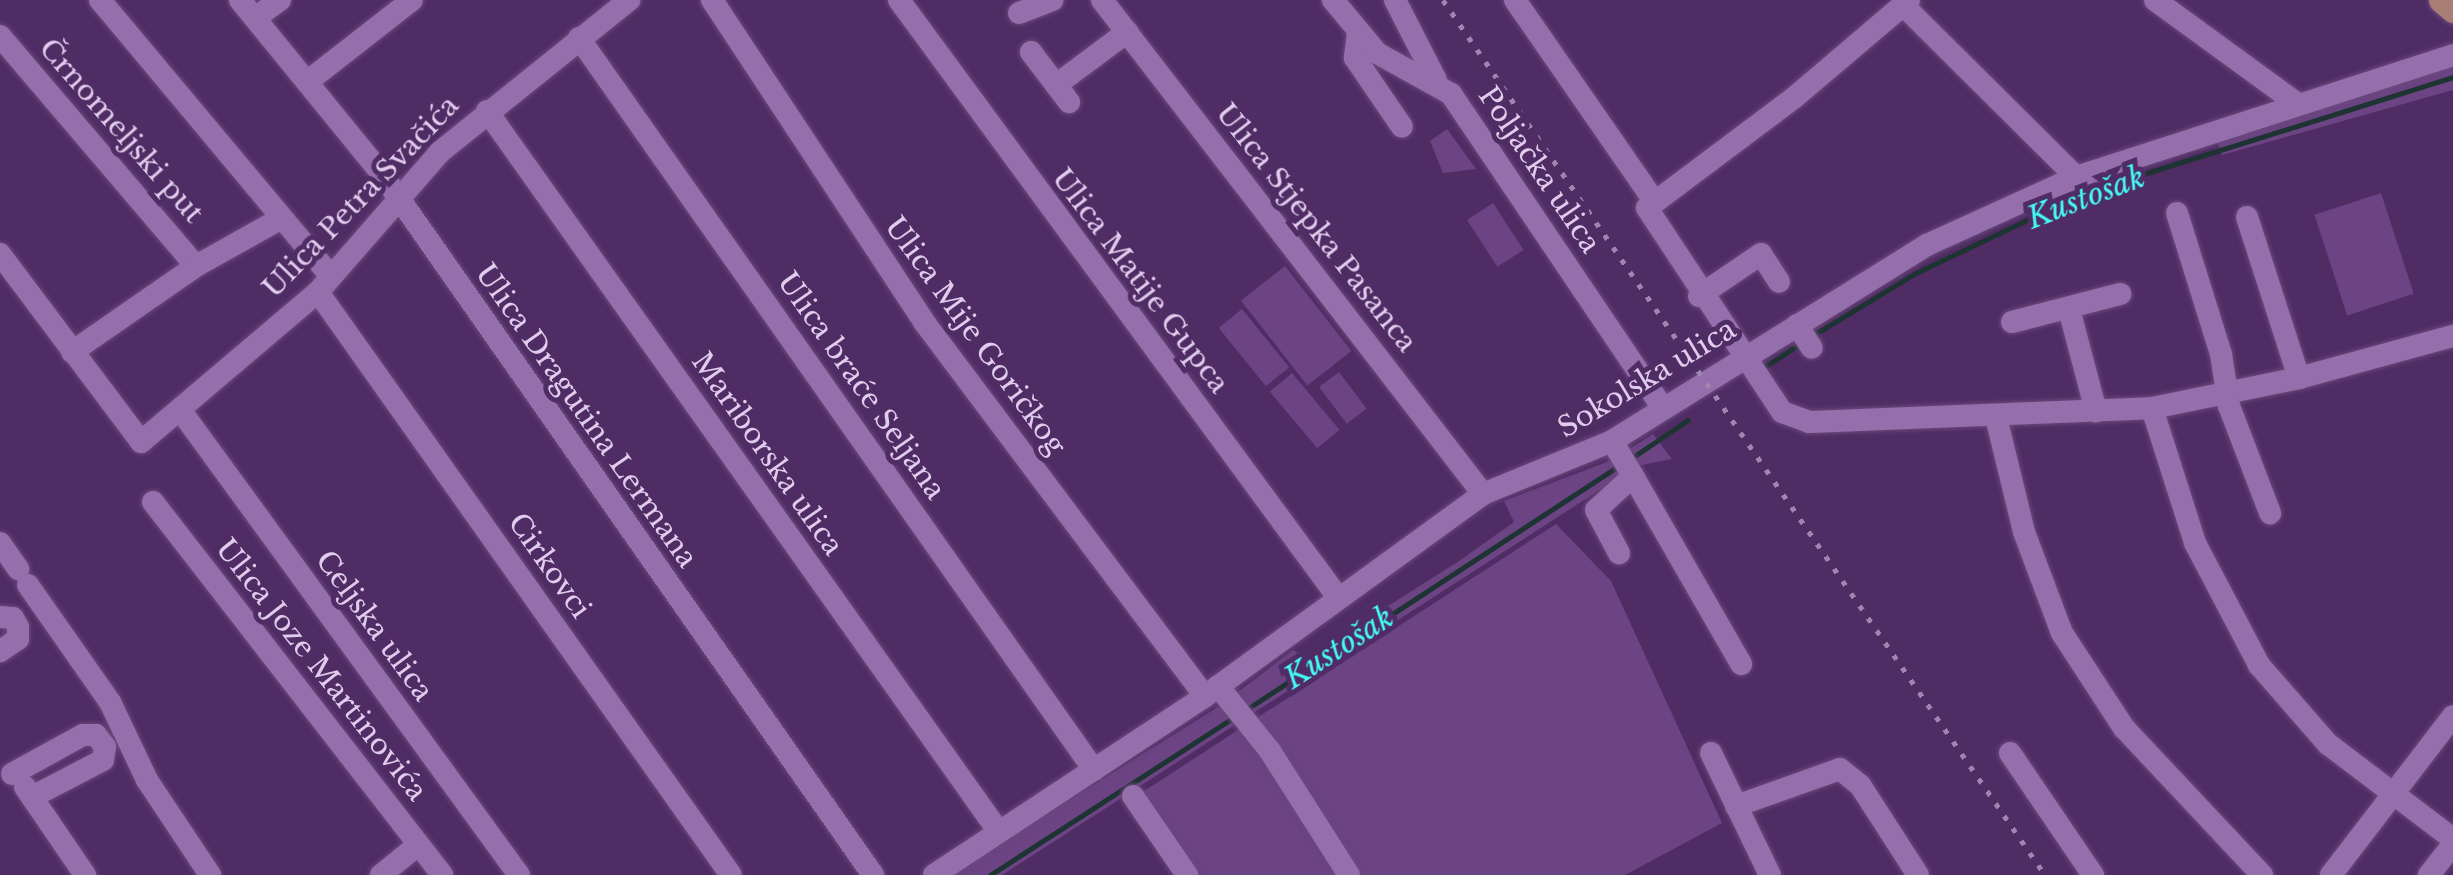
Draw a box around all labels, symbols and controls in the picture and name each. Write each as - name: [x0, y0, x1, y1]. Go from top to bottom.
- street label: Črnomeljski put: [32, 32, 210, 230]
- street label: Poljačka ulica: [1471, 80, 1607, 260]
- street label: Ulica Petra Svačića: [256, 89, 466, 305]
- street label: Ulica Stjepka Pasanca: [1208, 97, 1424, 359]
- water label: Kustošak: [2022, 159, 2150, 237]
- street label: Ulica Matije Gupca: [1045, 162, 1235, 400]
- street label: Ulica Mije Goričkog: [877, 210, 1073, 462]
- street label: Ulica Dragutina Lermana: [468, 257, 704, 575]
- street label: Ulica braće Seljana: [770, 266, 952, 506]
- street label: Sokolska ulica: [1552, 313, 1742, 445]
- street label: Mariborska ulica: [684, 346, 850, 562]
- street label: Cirkovci: [501, 507, 597, 625]
- street label: Ulica Joze Martinovića: [208, 532, 434, 808]
- street label: Celjska ulica: [308, 544, 440, 708]
- water label: Kustošak: [1277, 599, 1401, 697]

